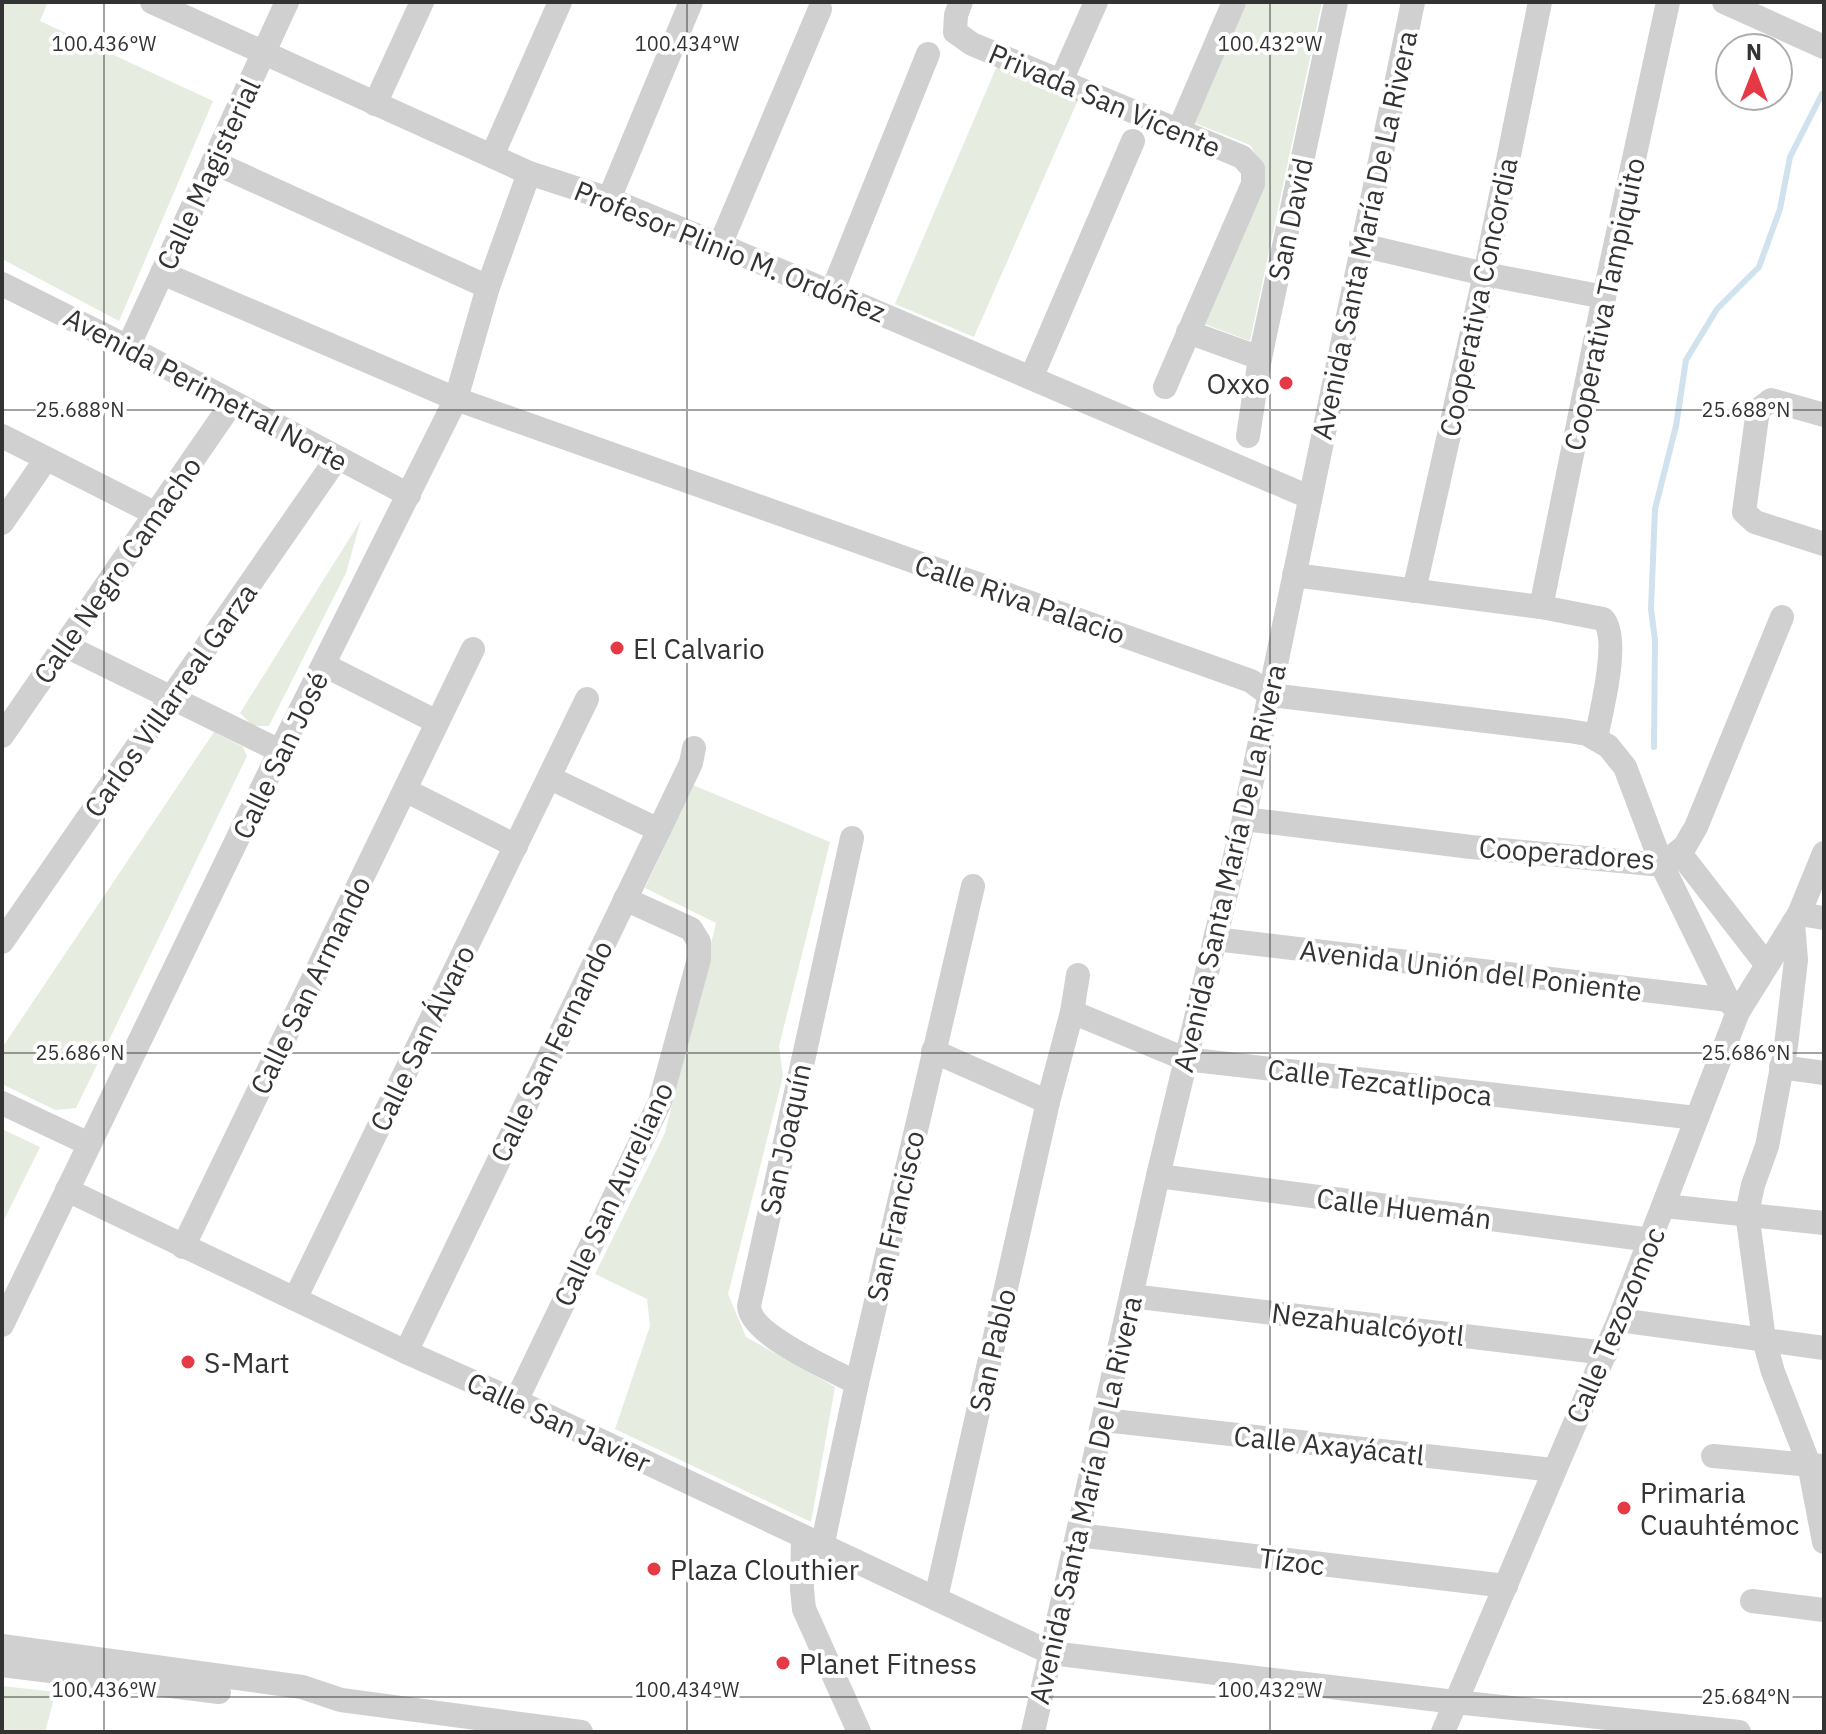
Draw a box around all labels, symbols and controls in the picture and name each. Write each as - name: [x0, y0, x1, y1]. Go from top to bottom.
- street label: Avenida Santa María De La Rivera: [1303, 27, 1425, 443]
- text: 100.436°W: [52, 30, 156, 57]
- text: 100.434°W: [635, 30, 739, 57]
- text: 100.432°W: [1218, 30, 1322, 57]
- north arrow: [1714, 32, 1794, 112]
- street label: Privada San Vicente: [983, 34, 1227, 166]
- text: N: [1746, 37, 1762, 66]
- street label: Calle Magisterial: [147, 72, 269, 276]
- street label: San David: [1259, 154, 1321, 284]
- street label: Cooperativa Concordia: [1430, 154, 1526, 440]
- street label: Cooperativa Tampiquito: [1555, 154, 1653, 454]
- street label: Profesor Plinio M. Ordóñez: [569, 172, 891, 330]
- street label: Avenida Perimetral Norte: [58, 298, 354, 480]
- place label: Oxxo: [1206, 365, 1270, 402]
- marker: Oxxo: [1277, 374, 1295, 392]
- text: 25.688°N: [36, 396, 124, 423]
- text: 25.688°N: [1702, 396, 1790, 423]
- street label: Calle Negro Camacho: [25, 449, 209, 691]
- street label: Calle Riva Palacio: [910, 546, 1130, 652]
- street label: Carlos Villarreal Garza: [75, 576, 265, 824]
- place label: El Calvario: [633, 630, 765, 667]
- marker: El Calvario: [608, 639, 626, 657]
- street label: Avenida Santa María De La Rivera: [1164, 660, 1294, 1075]
- street label: Calle San José: [223, 665, 337, 845]
- street label: Cooperadores: [1478, 828, 1656, 878]
- street label: Calle San Armando: [241, 870, 379, 1100]
- street label: Avenida Unión del Poniente: [1298, 931, 1644, 1009]
- street label: Calle San Fernando: [481, 934, 621, 1168]
- street label: Calle San Álvaro: [361, 939, 483, 1137]
- text: 25.686°N: [36, 1039, 124, 1066]
- text: 25.686°N: [1702, 1039, 1790, 1066]
- street label: Calle Tezcatlipoca: [1266, 1050, 1494, 1114]
- street label: San Joaquín: [751, 1060, 819, 1218]
- street label: Calle San Aureliano: [545, 1076, 681, 1312]
- street label: San Francisco: [857, 1127, 933, 1305]
- street label: Calle Huemán: [1315, 1179, 1493, 1237]
- street label: Calle Tezozomoc: [1557, 1221, 1673, 1429]
- street label: San Pablo: [960, 1285, 1024, 1415]
- street label: Avenida Santa María De La Rivera: [1020, 1292, 1150, 1707]
- street label: Nezahualcóyotl: [1270, 1294, 1466, 1354]
- place label: S-Mart: [204, 1344, 290, 1381]
- marker: S-Mart: [179, 1353, 197, 1371]
- street label: Calle San Javier: [461, 1363, 657, 1481]
- street label: Calle Axayácatl: [1232, 1417, 1426, 1473]
- place label: Primaria Cuauhtémoc: [1640, 1474, 1799, 1543]
- marker: Primaria Cuauhtémoc: [1615, 1499, 1633, 1517]
- street label: Tízoc: [1257, 1539, 1327, 1583]
- place label: Plaza Clouthier: [670, 1551, 859, 1588]
- marker: Plaza Clouthier: [645, 1560, 663, 1578]
- place label: Planet Fitness: [799, 1645, 977, 1682]
- marker: Planet Fitness: [774, 1654, 792, 1672]
- text: 100.436°W: [52, 1676, 156, 1703]
- text: 100.434°W: [635, 1676, 739, 1703]
- text: 100.432°W: [1218, 1676, 1322, 1703]
- text: 25.684°N: [1702, 1683, 1790, 1710]

